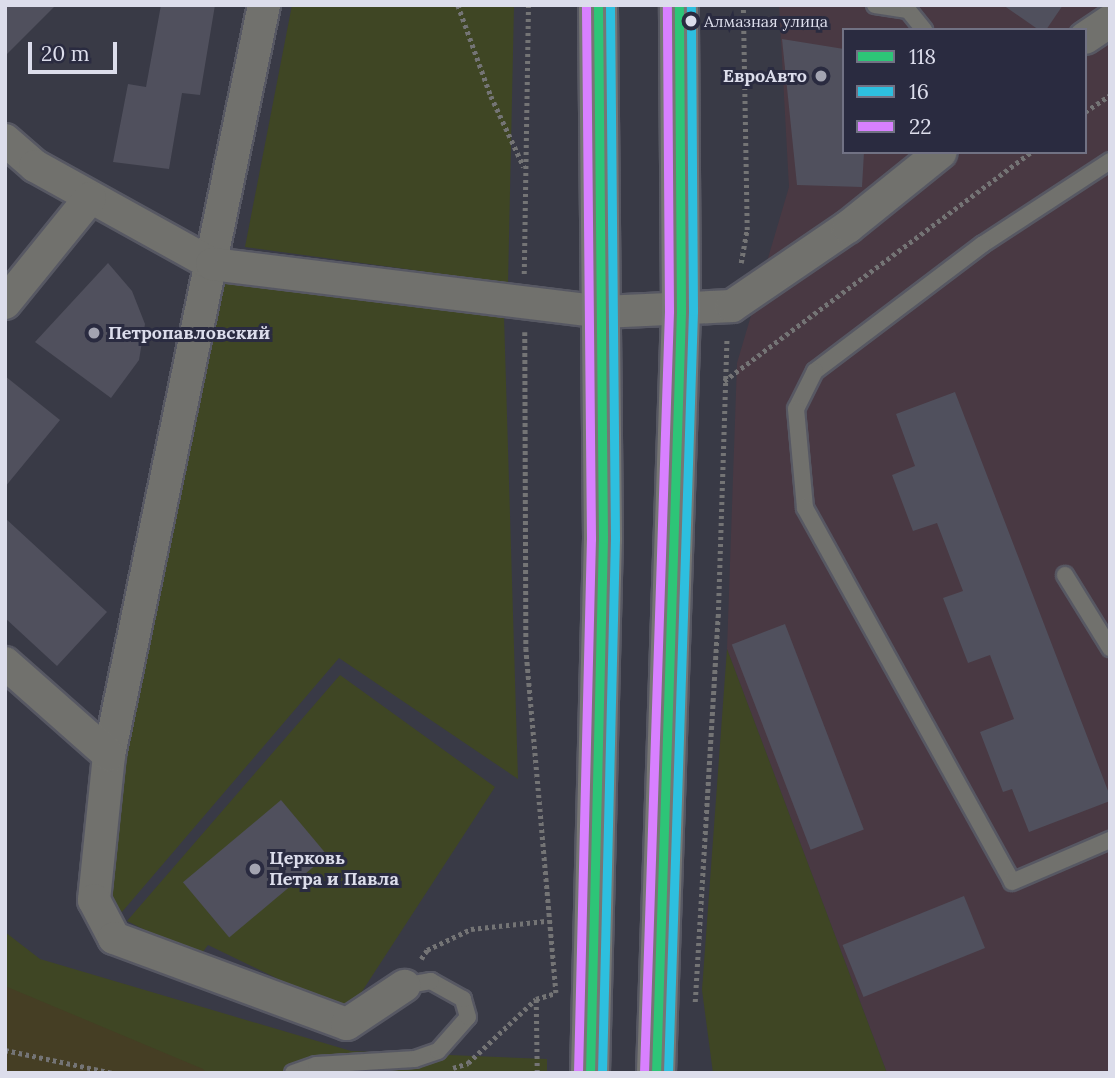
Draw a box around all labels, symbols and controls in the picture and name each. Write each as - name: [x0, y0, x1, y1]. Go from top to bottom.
- place label: Алмазная улица: [704, 11, 828, 31]
- marker: Алмазная улица: [684, 14, 698, 28]
- scale bar: [32, 28, 121, 72]
- legend: [842, 28, 1087, 154]
- text: 20 m: [41, 40, 90, 67]
- text: 118: [909, 43, 936, 70]
- place label: ЕвроАвто: [723, 65, 807, 87]
- marker: ЕвроАвто: [813, 68, 829, 84]
- text: 16: [909, 78, 929, 105]
- text: 22: [909, 113, 932, 140]
- place label: Петропавловский: [108, 322, 270, 344]
- marker: Петропавловский: [86, 325, 102, 341]
- place label: Церковь Петра и Павла: [269, 848, 399, 890]
- marker: Церковь Петра и Павла: [247, 861, 263, 877]

